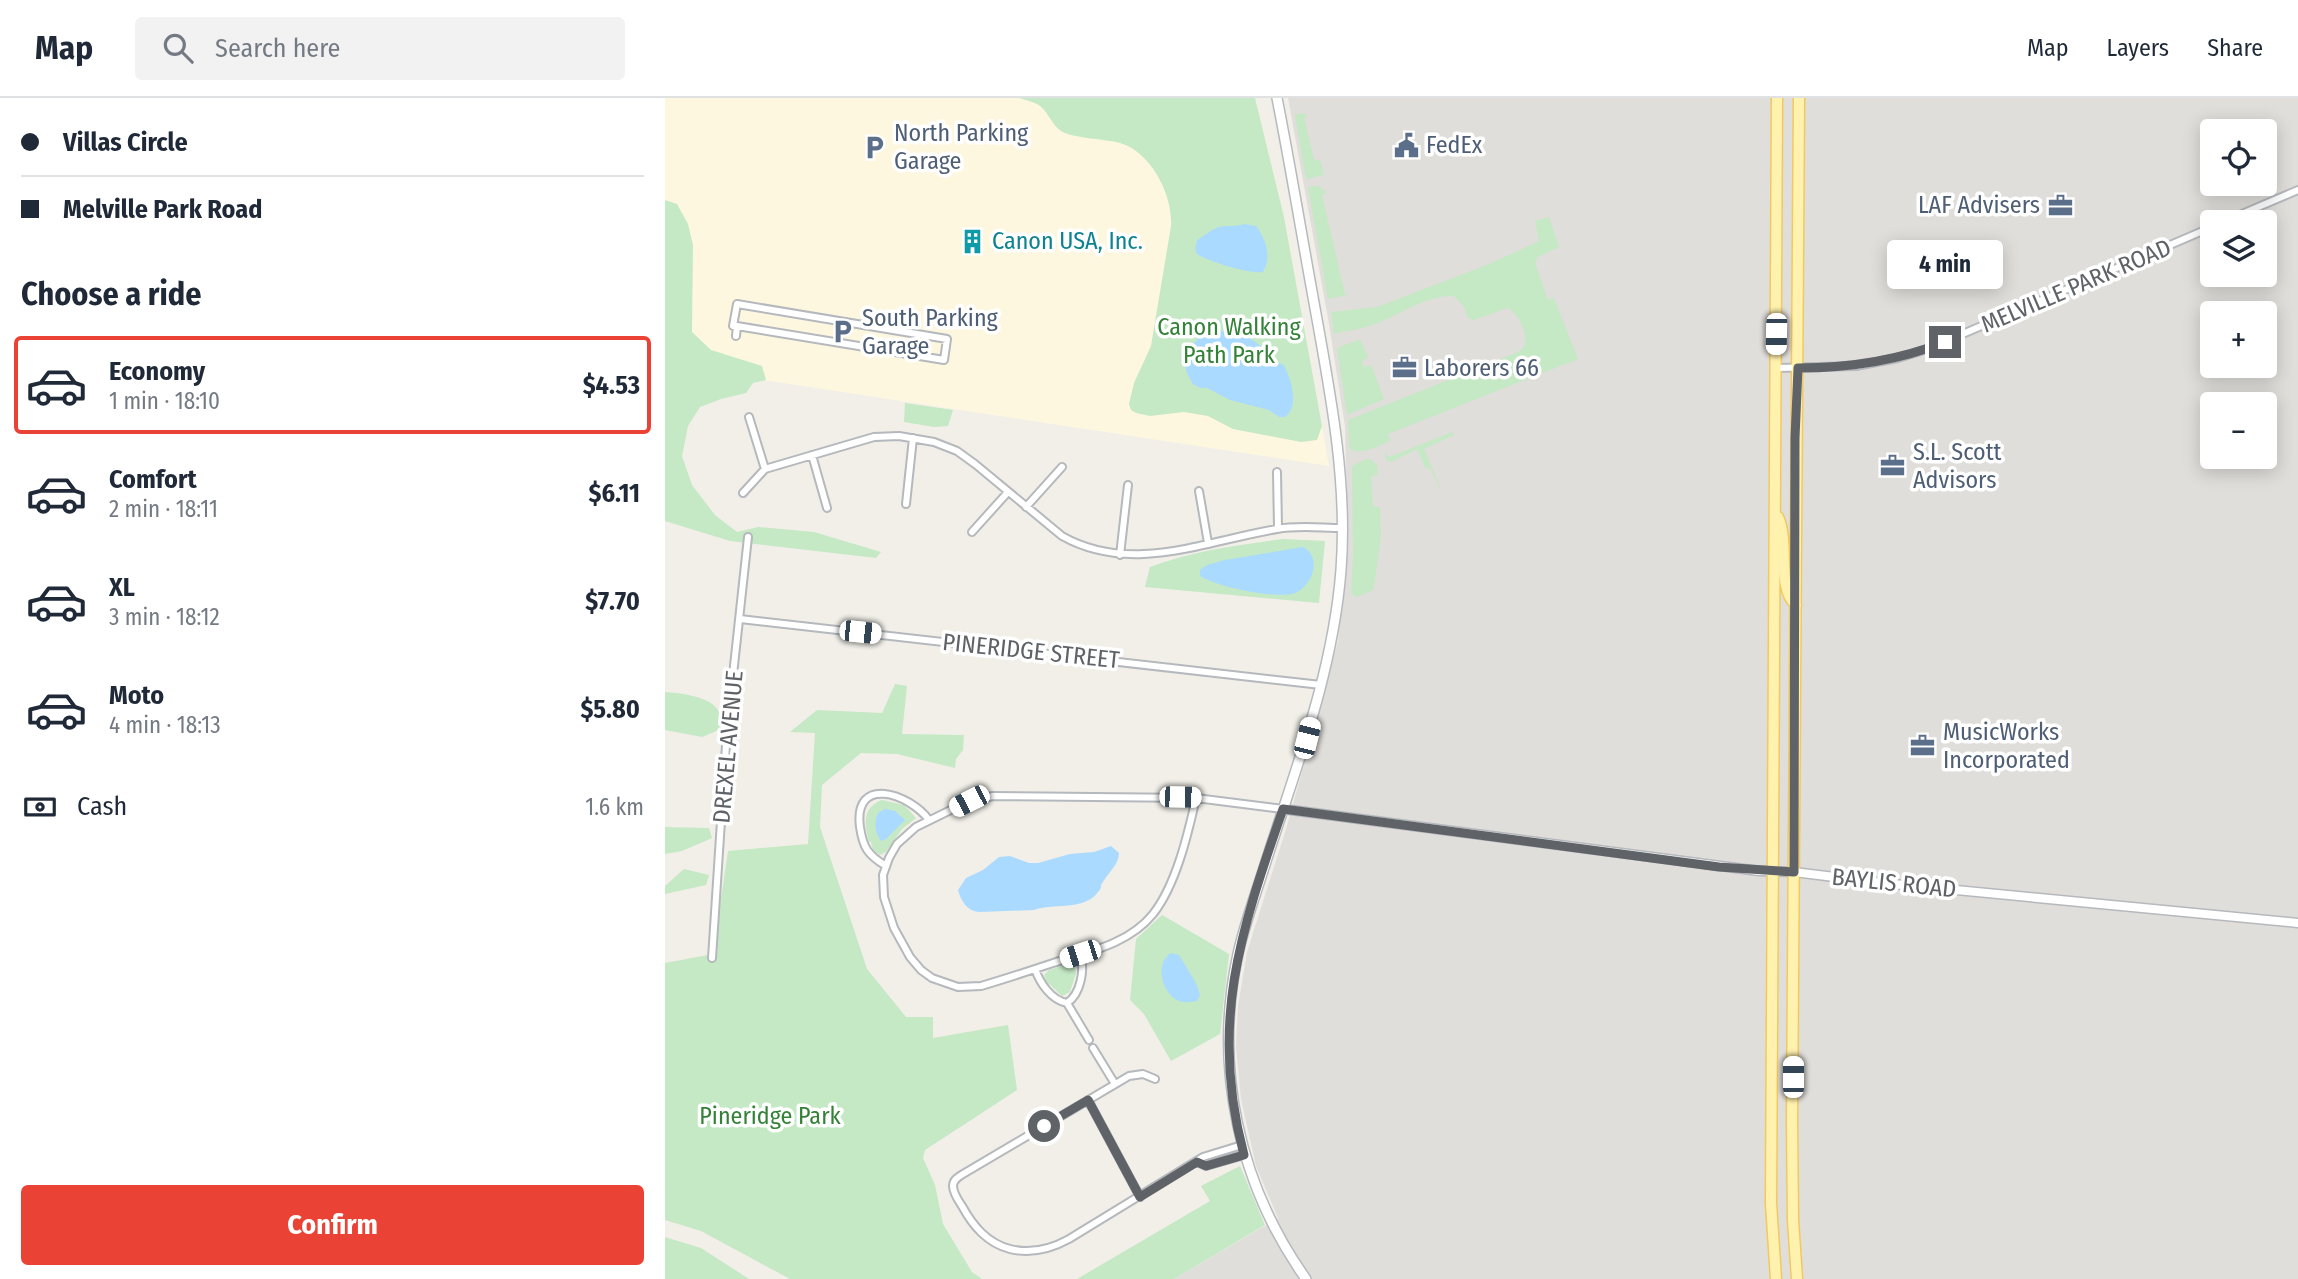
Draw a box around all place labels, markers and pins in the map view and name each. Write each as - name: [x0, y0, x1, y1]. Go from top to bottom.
- place label: North Parking Garage: [894, 119, 1029, 175]
- public building icon: FedEx: [1392, 131, 1420, 159]
- place label: FedEx: [1426, 131, 1483, 159]
- parking icon: North Parking Garage: [860, 133, 888, 161]
- place label: LAF Advisers: [1918, 191, 2040, 219]
- office icon: LAF Advisers: [2046, 191, 2074, 219]
- building icon: Canon USA, Inc.: [958, 227, 986, 255]
- place label: Canon USA, Inc.: [992, 227, 1143, 255]
- place label: South Parking Garage: [862, 304, 999, 360]
- parking icon: South Parking Garage: [828, 318, 856, 346]
- office icon: Laborers 66: [1390, 354, 1418, 382]
- place label: Laborers 66: [1424, 354, 1539, 382]
- place label: S.L. Scott Advisors: [1913, 438, 2002, 494]
- office icon: S.L. Scott Advisors: [1879, 452, 1907, 480]
- place label: MusicWorks Incorporated: [1943, 718, 2070, 774]
- office icon: MusicWorks Incorporated: [1909, 732, 1937, 760]

